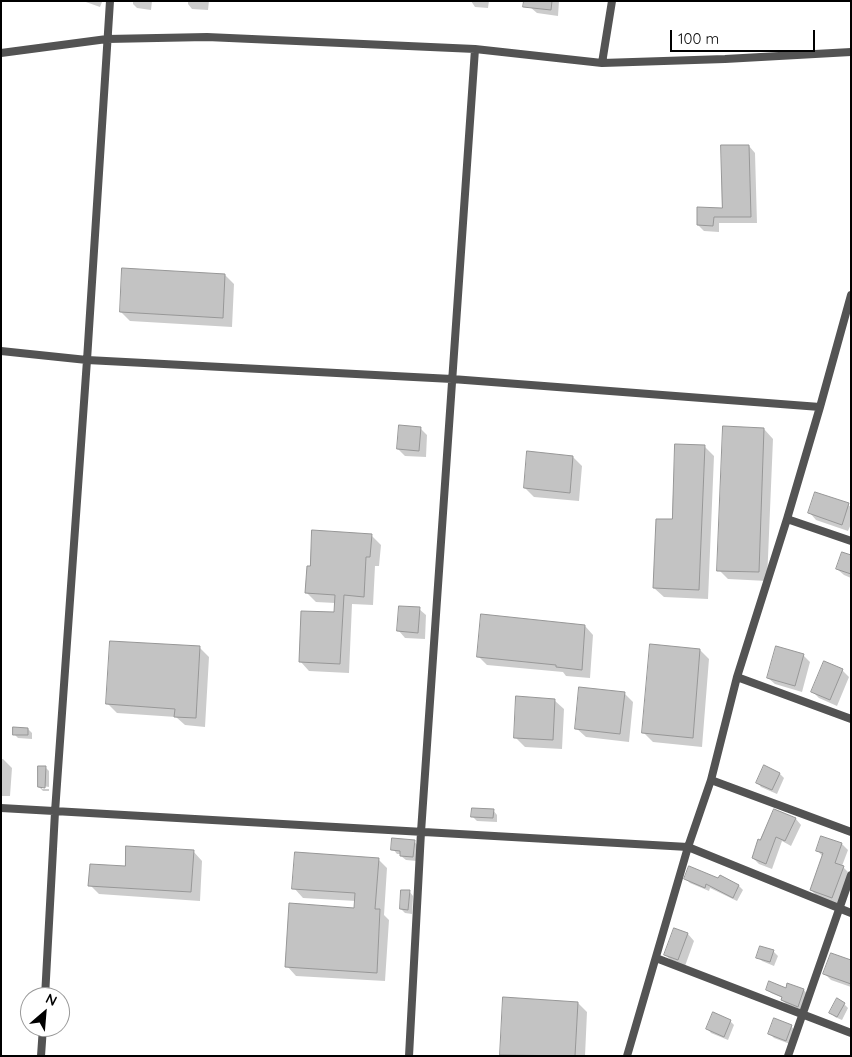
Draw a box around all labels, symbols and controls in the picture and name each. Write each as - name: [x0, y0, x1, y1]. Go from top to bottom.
- scale bar: [672, 20, 817, 52]
- text: 100 m: [678, 29, 719, 48]
- north arrow: [20, 987, 70, 1037]
- text: N: [43, 989, 60, 1010]

